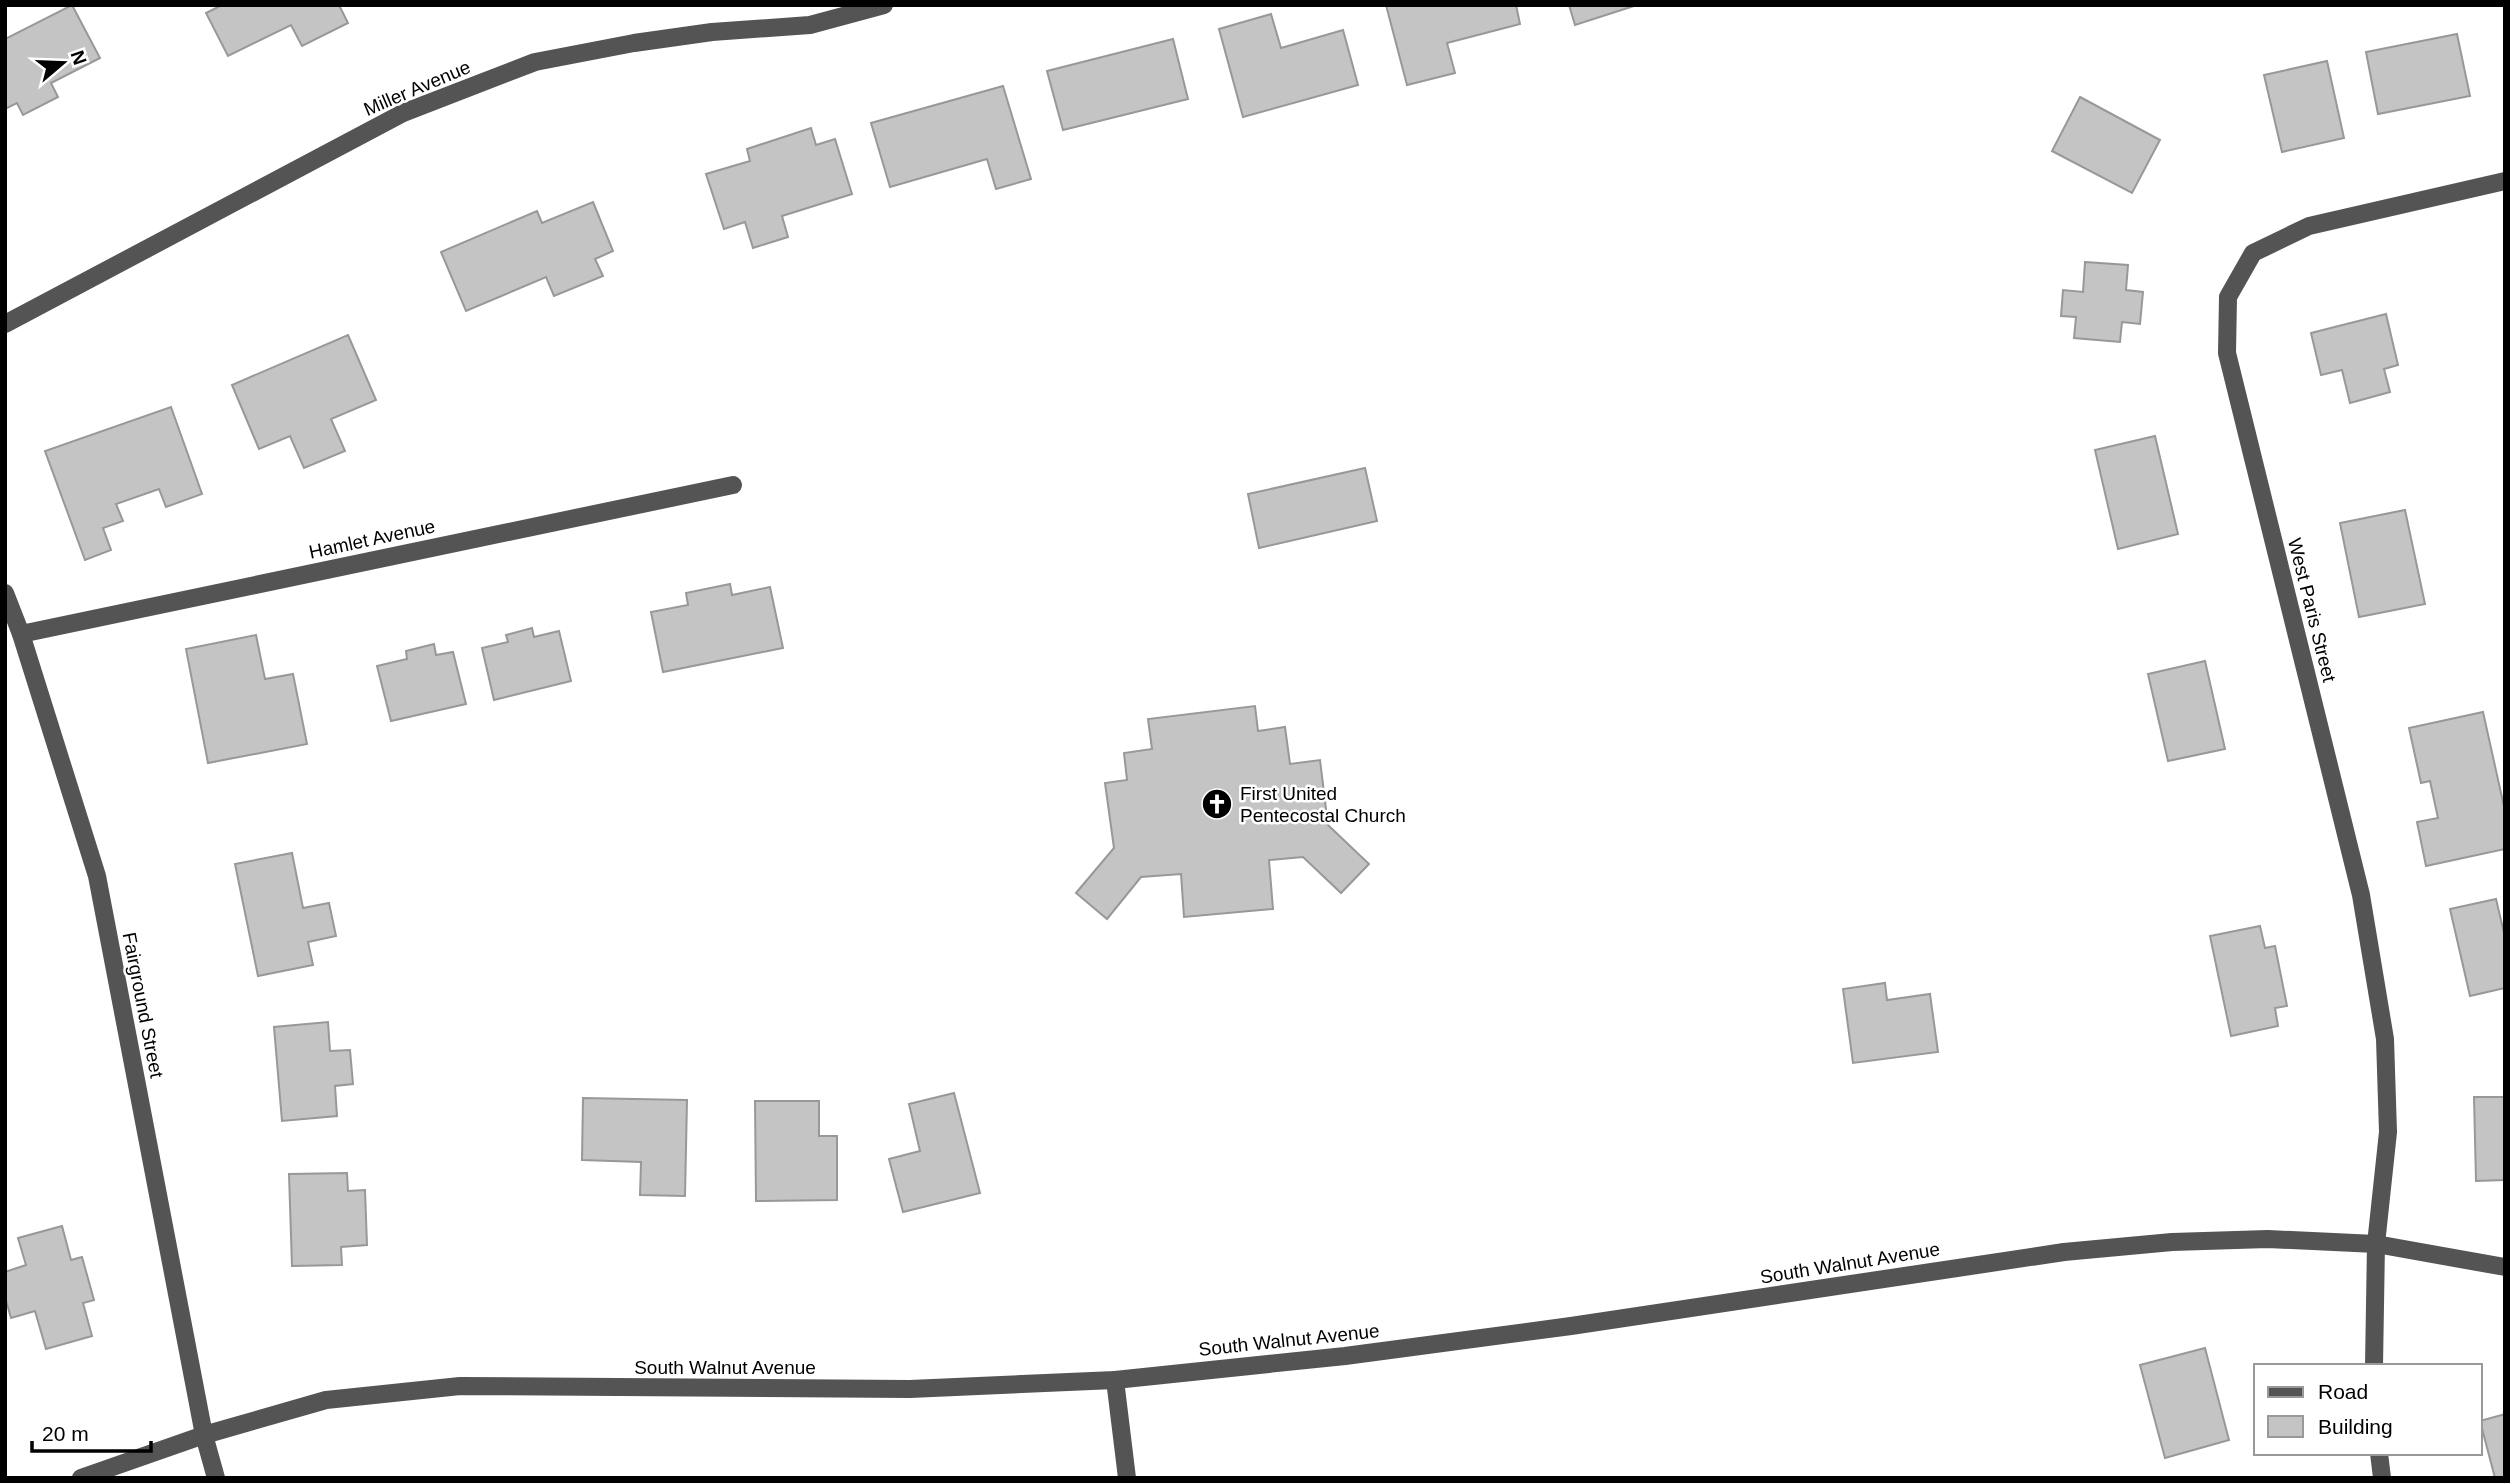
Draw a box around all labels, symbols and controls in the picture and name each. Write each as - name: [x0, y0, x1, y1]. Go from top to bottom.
- north arrow: [28, 28, 98, 98]
- text: N: [66, 48, 91, 68]
- street label: Miller Avenue: [361, 56, 473, 120]
- street label: Hamlet Avenue: [307, 515, 437, 563]
- street label: West Paris Street: [2284, 536, 2340, 685]
- place label: First United Pentecostal Church: [1240, 783, 1406, 826]
- church icon: First United Pentecostal Church: [1200, 787, 1234, 821]
- street label: Fairground Street: [119, 930, 168, 1080]
- street label: South Walnut Avenue: [1759, 1238, 1941, 1288]
- street label: South Walnut Avenue: [1198, 1320, 1380, 1360]
- street label: South Walnut Avenue: [634, 1357, 816, 1378]
- legend: [2254, 1364, 2482, 1455]
- text: Road: [2318, 1380, 2368, 1403]
- scale bar: [32, 1410, 150, 1454]
- text: Building: [2318, 1415, 2393, 1438]
- text: 20 m: [42, 1422, 89, 1445]

